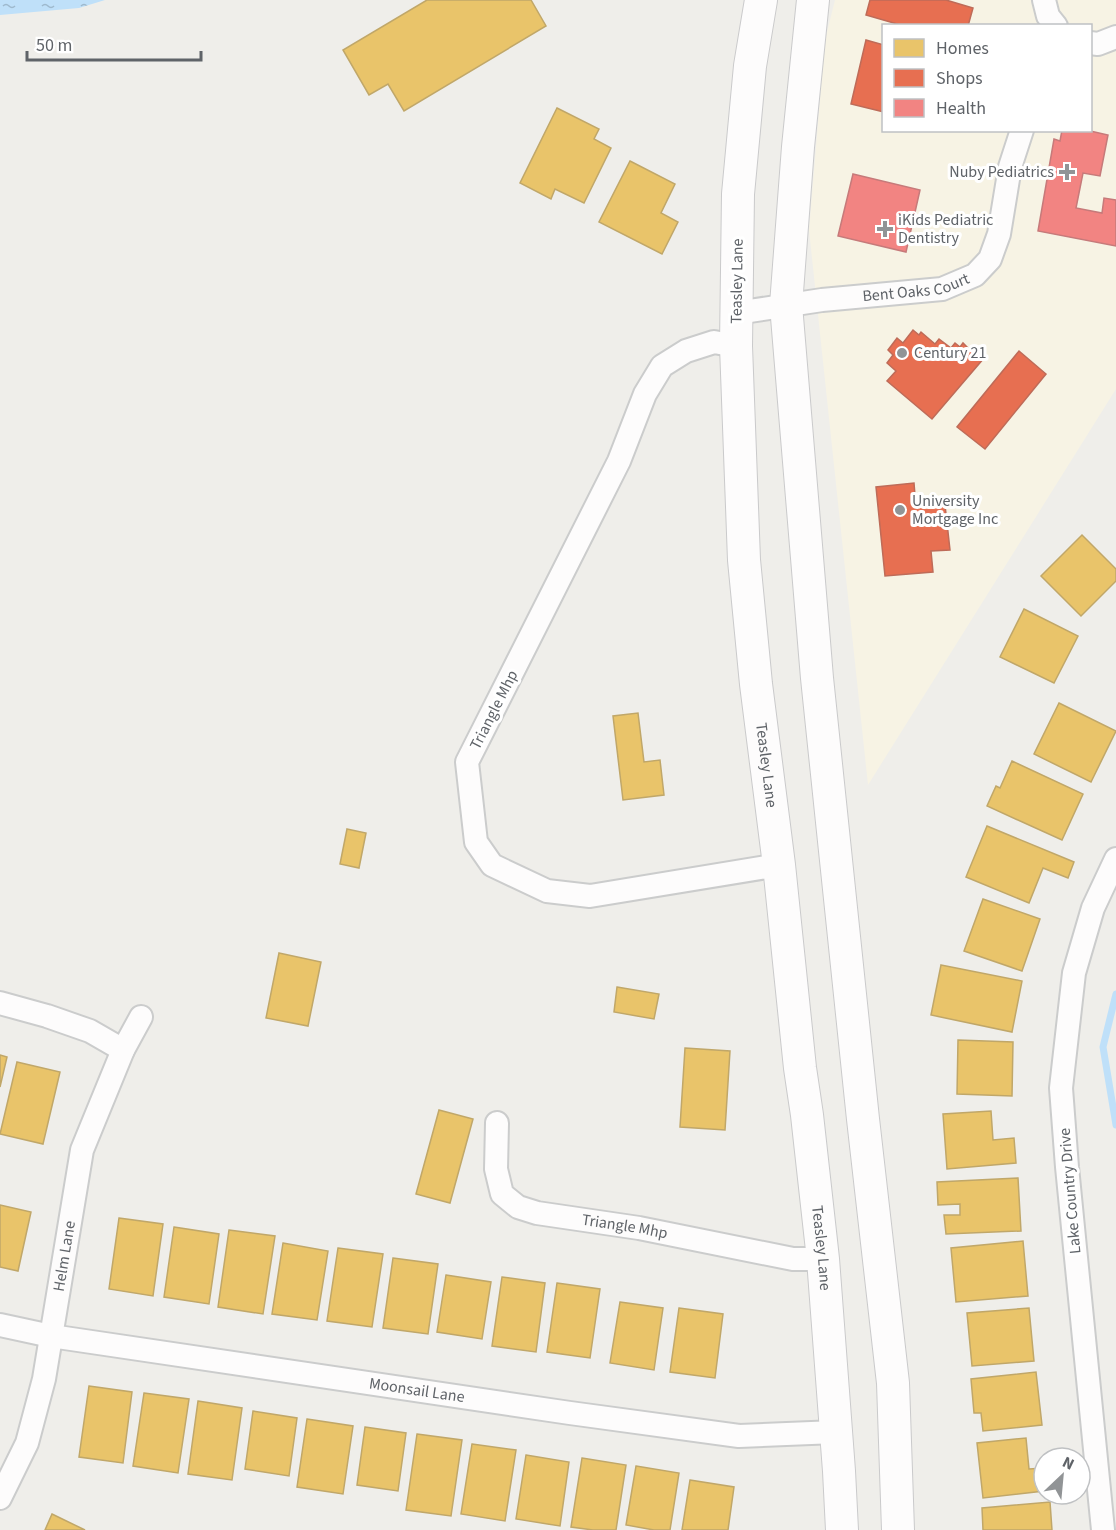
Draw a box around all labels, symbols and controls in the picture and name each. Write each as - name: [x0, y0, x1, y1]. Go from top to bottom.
- scale bar: [27, 24, 201, 62]
- legend: [882, 24, 1092, 132]
- text: 50 m: [36, 33, 72, 58]
- text: Homes: [936, 36, 989, 61]
- text: Shops: [936, 66, 983, 91]
- text: Health: [936, 96, 986, 121]
- place label: Nuby Pediatrics: [949, 161, 1054, 183]
- marker: Nuby Pediatrics: [1058, 163, 1076, 181]
- place label: iKids Pediatric Dentistry: [898, 209, 993, 249]
- marker: iKids Pediatric Dentistry: [876, 220, 894, 238]
- street label: Teasley Lane: [725, 238, 749, 324]
- street label: Bent Oaks Court: [861, 267, 973, 307]
- place label: Century 21: [914, 342, 987, 364]
- marker: Century 21: [895, 346, 909, 360]
- place label: University Mortgage Inc: [912, 490, 998, 530]
- marker: University Mortgage Inc: [893, 503, 907, 517]
- street label: Triangle Mhp: [465, 666, 524, 754]
- street label: Teasley Lane: [750, 721, 783, 809]
- street label: Lake Country Drive: [1054, 1127, 1086, 1255]
- street label: Teasley Lane: [806, 1204, 836, 1291]
- street label: Triangle Mhp: [580, 1209, 670, 1245]
- street label: Helm Lane: [48, 1219, 81, 1293]
- street label: Moonsail Lane: [368, 1372, 466, 1408]
- north arrow: [1032, 1446, 1092, 1506]
- text: N: [1059, 1451, 1078, 1476]

